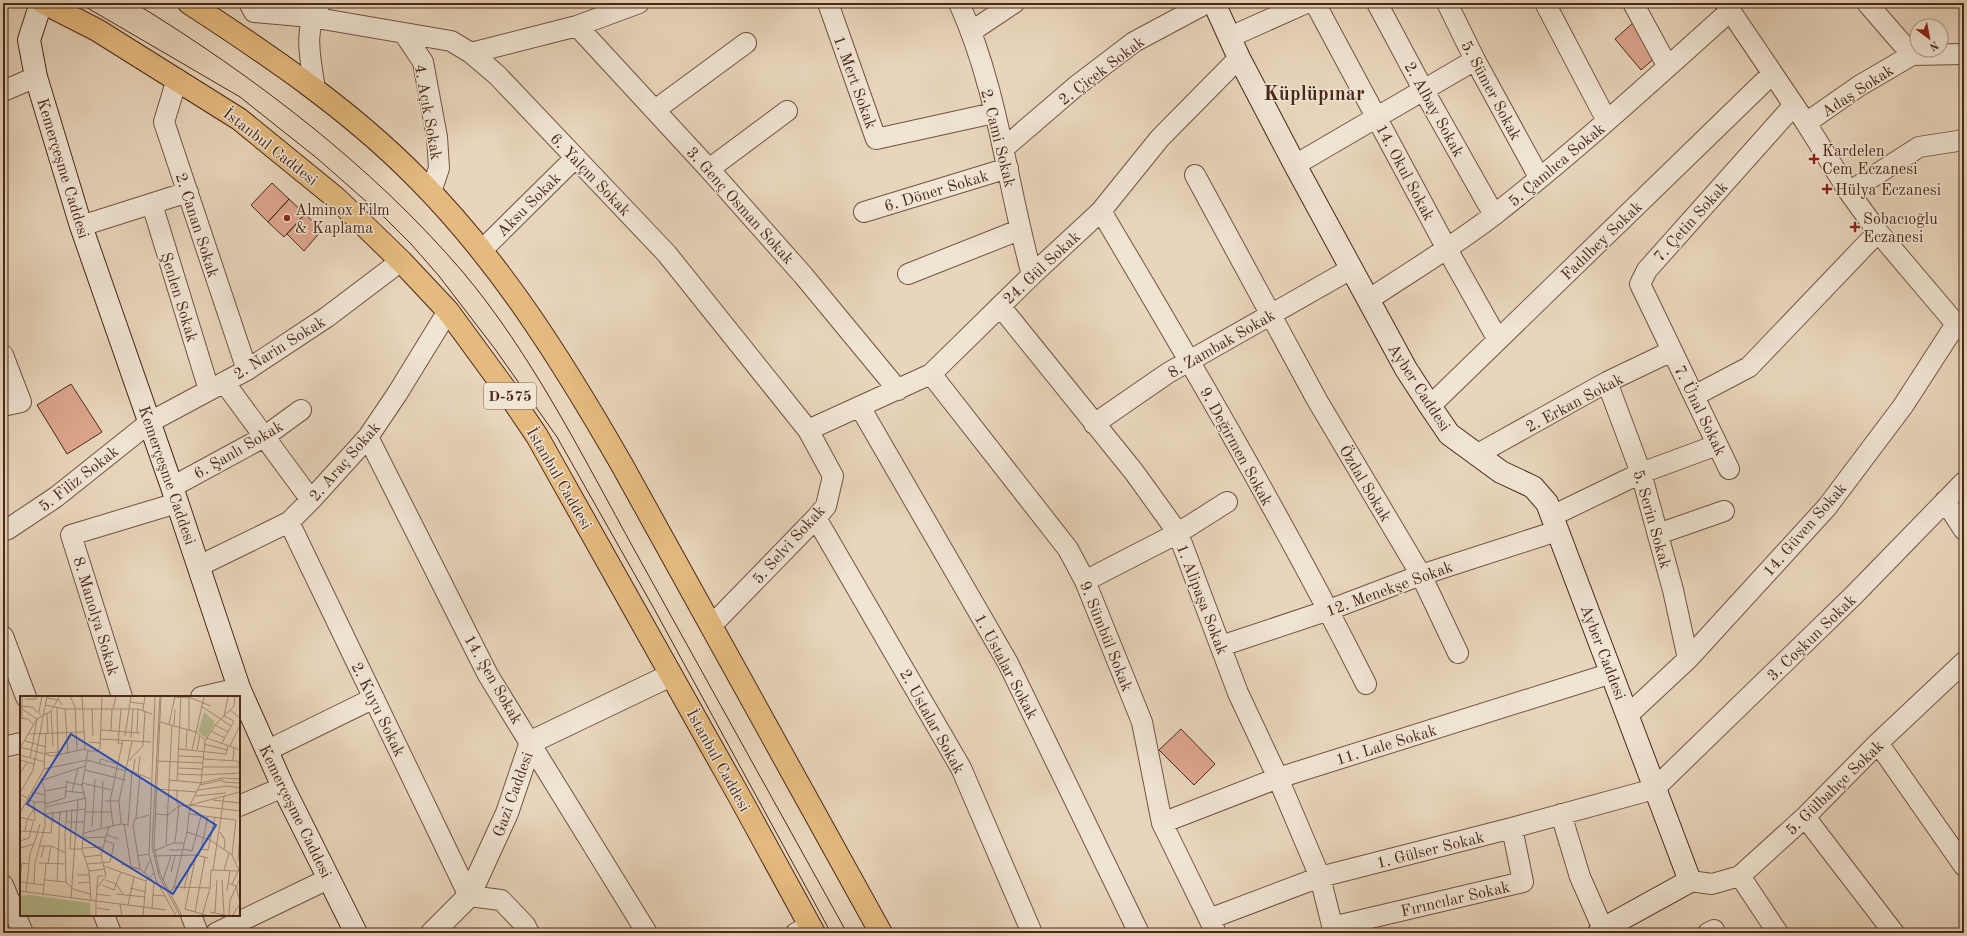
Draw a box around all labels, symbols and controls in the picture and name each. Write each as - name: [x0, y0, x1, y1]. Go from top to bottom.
- north arrow: [1909, 18, 1949, 58]
- street label: 1. Mert Sokak: [830, 34, 878, 131]
- street label: 2. Çiçek Sokak: [1056, 34, 1148, 109]
- text: N: [1927, 38, 1940, 52]
- street label: 5. Sümer Sokak: [1457, 39, 1523, 143]
- street label: 2. Albay Sokak: [1401, 60, 1466, 160]
- street label: 4. Açık Sokak: [411, 63, 443, 161]
- street label: Adaş Sokak: [1819, 63, 1897, 121]
- district label: Küplüpınar: [1263, 85, 1365, 105]
- street label: 2. Cami Sokak: [977, 88, 1017, 189]
- street label: Kemerçeşme Caddesi: [33, 97, 91, 241]
- street label: İstanbul Caddesi: [220, 103, 322, 189]
- street label: 5. Çamlıca Sokak: [1506, 121, 1608, 210]
- street label: 14. Okul Sokak: [1372, 122, 1436, 224]
- street label: 6. Yalçın Sokak: [546, 131, 633, 220]
- place label: Kardelen Cem Eczanesi: [1822, 144, 1918, 178]
- street label: 3. Genç Osman Sokak: [683, 145, 796, 268]
- marker: Kardelen Cem Eczanesi: [1809, 154, 1819, 164]
- street label: 6. Döner Sokak: [883, 168, 991, 215]
- street label: Aksu Sokak: [494, 170, 564, 240]
- street label: 2. Canan Sokak: [172, 171, 221, 280]
- street label: 7. Çetin Sokak: [1651, 179, 1731, 266]
- place label: Hülya Eczanesi: [1835, 183, 1941, 199]
- marker: Hülya Eczanesi: [1822, 184, 1832, 194]
- street label: Fadılbey Sokak: [1559, 199, 1646, 284]
- place label: Alminox Film & Kaplama: [295, 203, 390, 237]
- place label: Sobacıoğlu Eczanesi: [1863, 212, 1938, 246]
- marker: Alminox Film & Kaplama: [282, 213, 292, 223]
- marker: Sobacıoğlu Eczanesi: [1850, 222, 1860, 232]
- street label: 24. Gül Sokak: [1001, 229, 1084, 308]
- street label: Şenlen Sokak: [157, 251, 199, 344]
- street label: 8. Zambak Sokak: [1166, 308, 1278, 382]
- street label: 2. Narin Sokak: [231, 314, 329, 383]
- street label: Ayber Caddesi: [1384, 342, 1452, 435]
- street label: 7. Ünal Sokak: [1670, 361, 1732, 459]
- street label: 2. Erkan Sokak: [1524, 371, 1626, 436]
- road number: D-575: [484, 383, 536, 409]
- street label: 9. Değirmen Sokak: [1196, 385, 1275, 509]
- street label: Kemerçeşme Caddesi: [135, 404, 197, 547]
- street label: 6. Şanlı Sokak: [192, 419, 286, 483]
- street label: 2. Araç Sokak: [307, 420, 384, 505]
- street label: İstanbul Caddesi: [523, 423, 597, 533]
- street label: Özdal Sokak: [1335, 441, 1397, 525]
- street label: 5. Filiz Sokak: [37, 444, 122, 515]
- street label: 5. Serin Sokak: [1629, 468, 1673, 571]
- street label: 14. Güven Sokak: [1761, 480, 1850, 580]
- street label: 5. Selvi Sokak: [750, 503, 829, 588]
- street label: 1. Alipaşa Sokak: [1173, 542, 1230, 657]
- street label: 8. Manolya Sokak: [69, 555, 121, 678]
- street label: 12. Menekşe Sokak: [1324, 559, 1455, 620]
- street label: 9. Sümbül Sokak: [1076, 579, 1135, 694]
- street label: 3. Coşkun Sokak: [1765, 592, 1860, 685]
- street label: Ayber Caddesi: [1577, 603, 1628, 703]
- street label: 1. Ustalar Sokak: [971, 612, 1040, 722]
- street label: 14. Şen Sokak: [460, 633, 524, 727]
- street label: 2. Kuyu Sokak: [347, 660, 407, 760]
- street label: 2. Ustalar Sokak: [896, 667, 967, 777]
- inset map: [20, 696, 240, 916]
- street label: İstanbul Caddesi: [682, 705, 756, 815]
- street label: 11. Lale Sokak: [1334, 723, 1439, 769]
- street label: 5. Gülbahçe Sokak: [1784, 738, 1887, 839]
- street label: Kemerçeşme Caddesi: [255, 743, 333, 881]
- street label: Gazi Caddesi: [491, 750, 537, 839]
- street label: 1. Gülser Sokak: [1375, 830, 1486, 872]
- street label: Fırıncılar Sokak: [1399, 880, 1512, 920]

